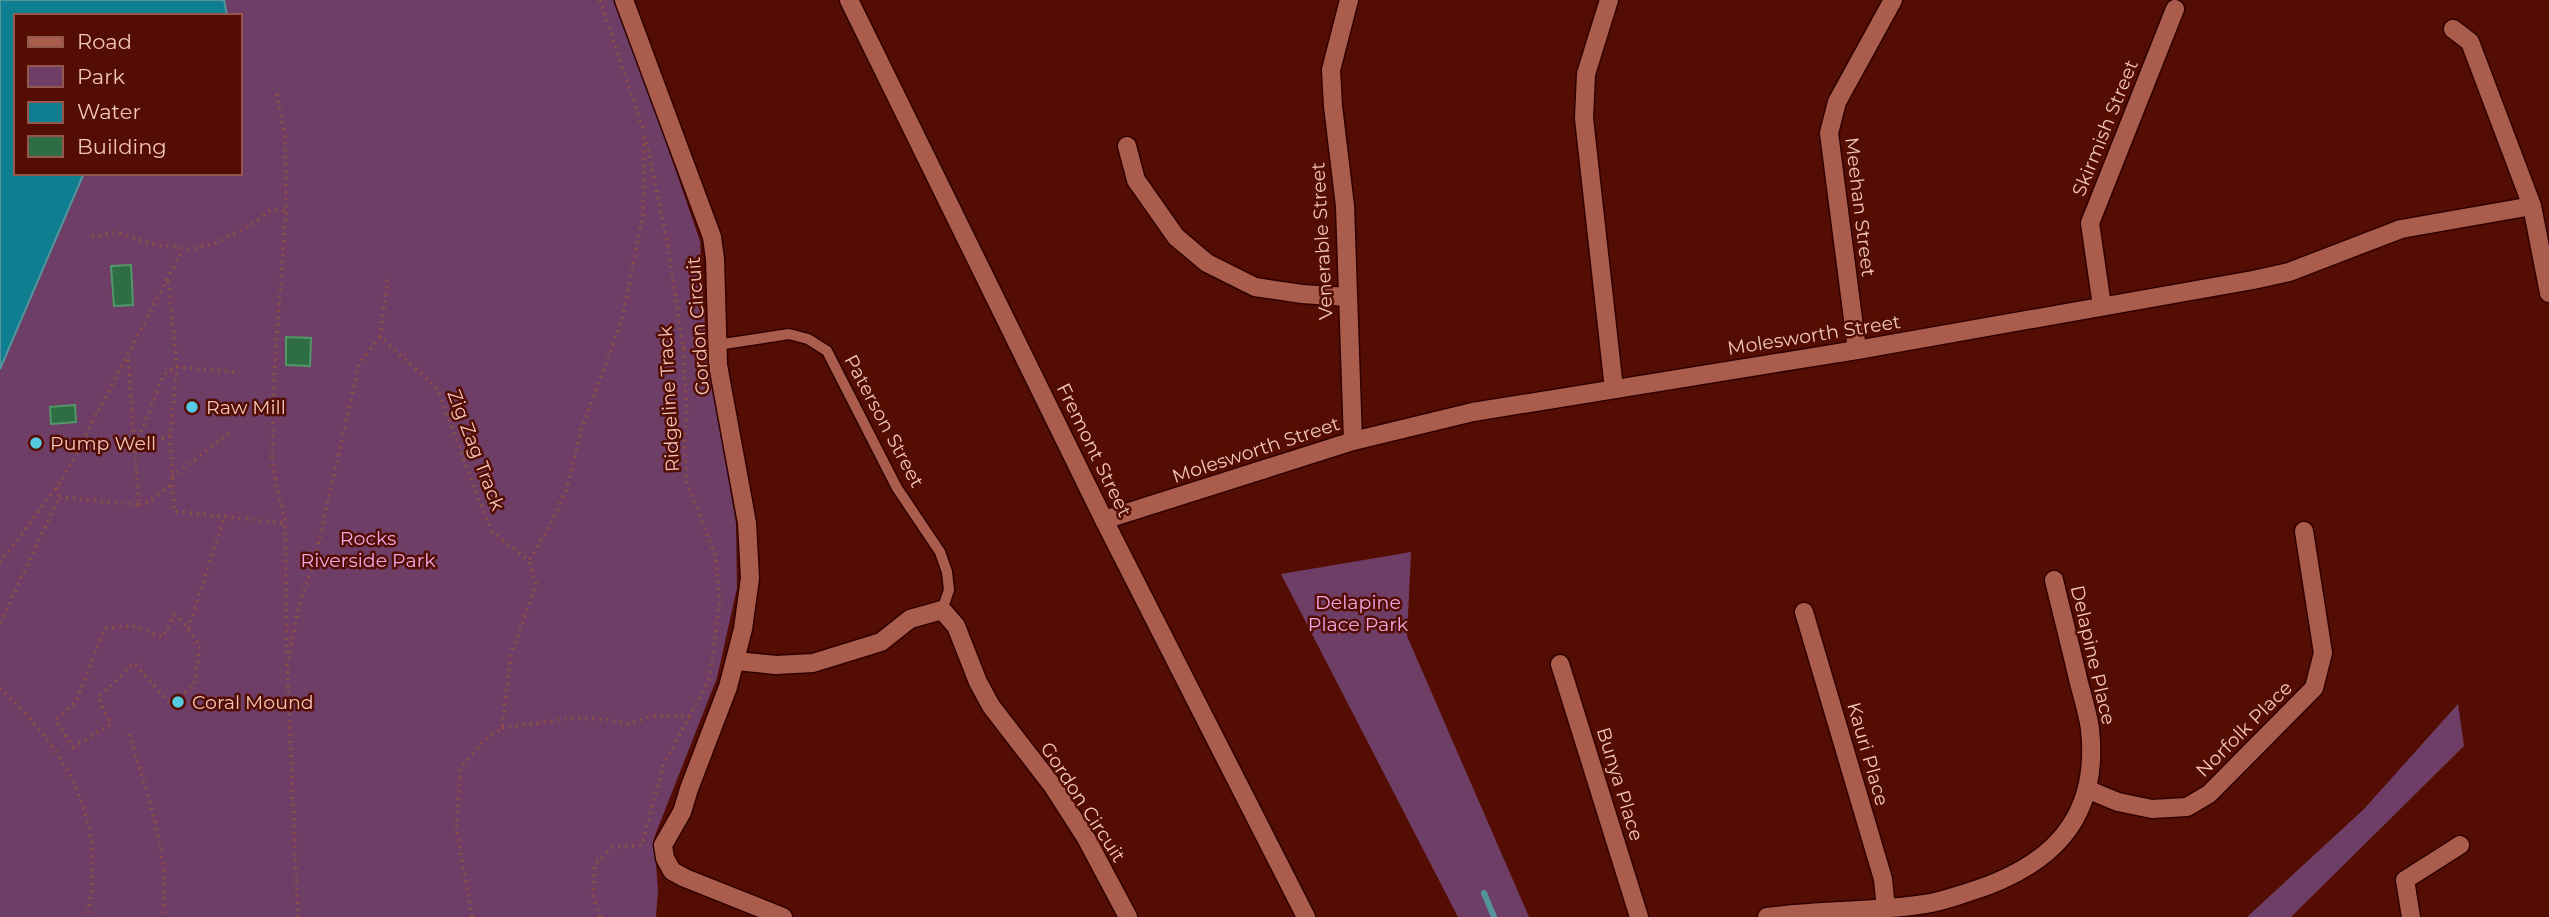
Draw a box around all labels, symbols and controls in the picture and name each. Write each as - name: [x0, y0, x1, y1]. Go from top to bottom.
- legend: [14, 14, 242, 175]
- text: Road: [77, 29, 132, 54]
- street label: Skirmish Street: [2067, 56, 2143, 200]
- text: Park: [77, 64, 125, 89]
- text: Water: [77, 99, 141, 124]
- text: Building: [77, 134, 167, 159]
- street label: Meehan Street: [1840, 136, 1880, 278]
- street label: Venerable Street: [1306, 161, 1338, 320]
- street label: Gordon Circuit: [682, 256, 714, 396]
- street label: Molesworth Street: [1726, 310, 1902, 360]
- street label: Ridgeline Track: [654, 325, 684, 473]
- street label: Paterson Street: [839, 351, 929, 492]
- street label: Fremont Street: [1052, 379, 1136, 521]
- street label: Zig Zag Track: [442, 386, 510, 514]
- place label: Raw Mill: [206, 396, 286, 419]
- marker: Raw Mill: [184, 399, 200, 415]
- street label: Molesworth Street: [1169, 412, 1343, 488]
- place label: Pump Well: [50, 432, 156, 455]
- marker: Pump Well: [28, 435, 44, 451]
- park label: Rocks Riverside Park: [300, 527, 436, 572]
- street label: Delapine Place: [2066, 583, 2120, 727]
- park label: Delapine Place Park: [1308, 591, 1409, 636]
- street label: Norfolk Place: [2191, 676, 2297, 782]
- place label: Coral Mound: [192, 691, 314, 714]
- marker: Coral Mound: [170, 694, 186, 710]
- street label: Kauri Place: [1842, 700, 1894, 808]
- street label: Bunya Place: [1592, 724, 1648, 844]
- street label: Gordon Circuit: [1036, 738, 1131, 867]

